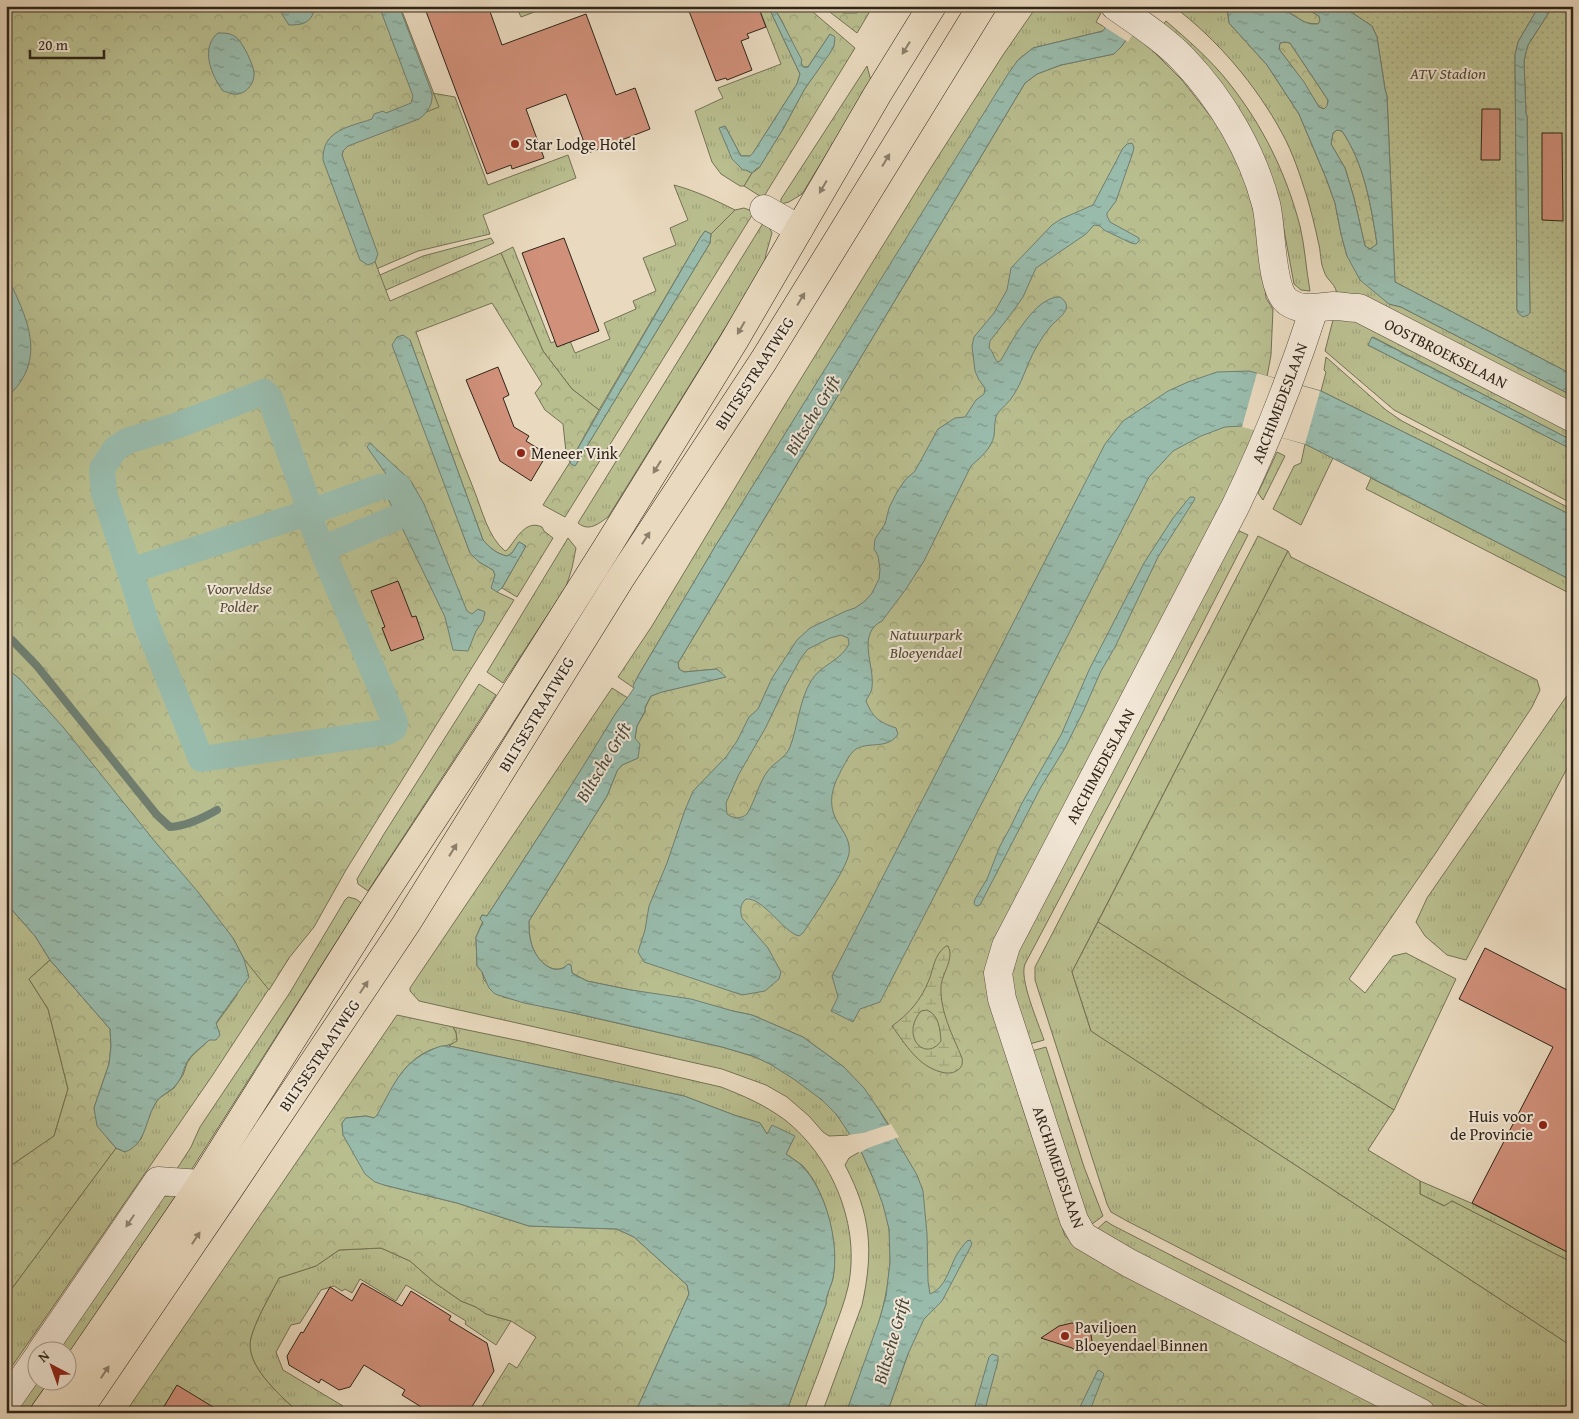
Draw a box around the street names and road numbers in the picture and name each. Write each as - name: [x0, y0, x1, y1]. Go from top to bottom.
- street label: BILTSESTRAATWEG: [708, 311, 800, 434]
- street label: OOSTBROEKSELAAN: [1380, 312, 1512, 395]
- street label: ARCHIMEDESLAAN: [1245, 339, 1313, 467]
- street label: BILTSESTRAATWEG: [492, 651, 580, 776]
- street label: ARCHIMEDESLAAN: [1059, 704, 1141, 828]
- street label: BILTSESTRAATWEG: [273, 994, 366, 1116]
- street label: ARCHIMEDESLAAN: [1027, 1103, 1091, 1232]

